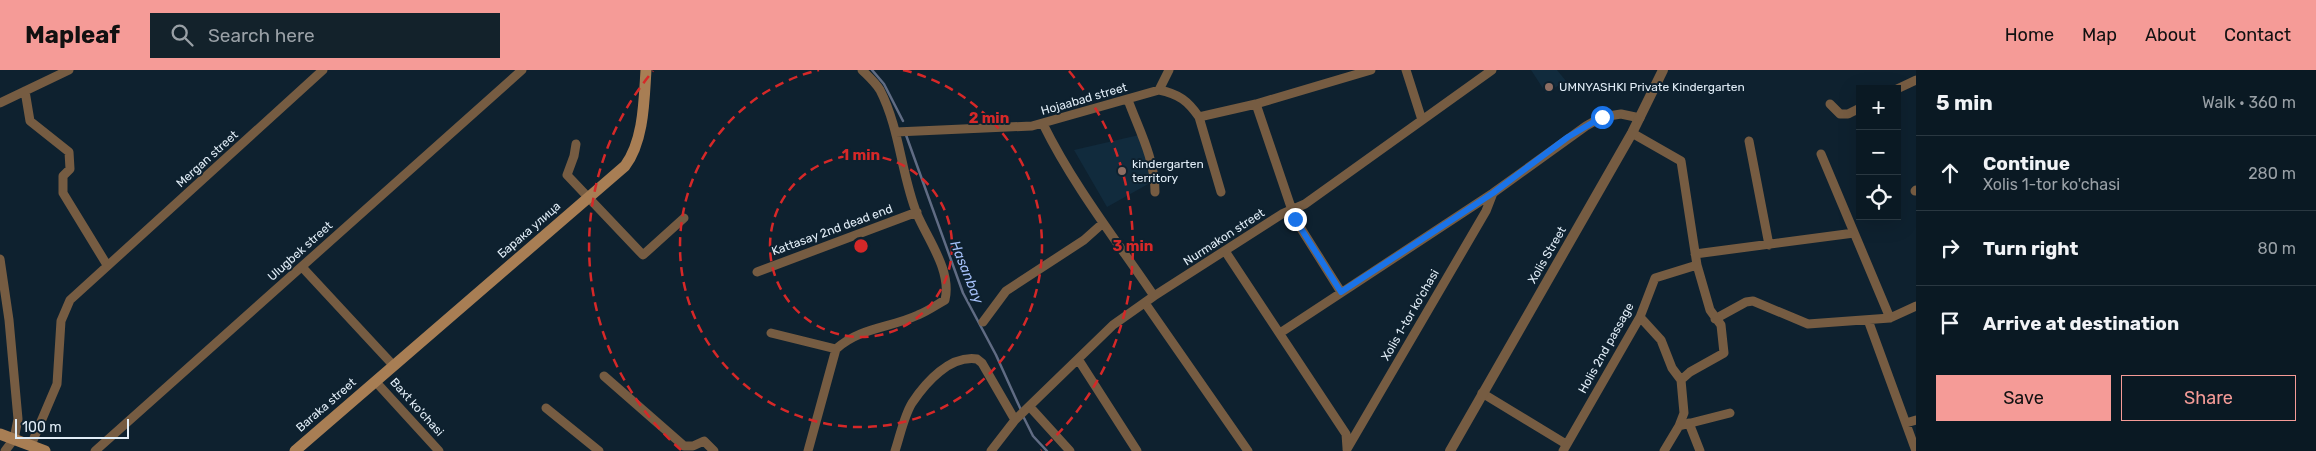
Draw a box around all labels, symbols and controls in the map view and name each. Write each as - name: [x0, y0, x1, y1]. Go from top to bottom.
- search box: [150, 13, 500, 58]
- text: Mapleaf: [25, 21, 120, 49]
- icon: search: [168, 21, 196, 49]
- text: Search here: [208, 24, 315, 47]
- text: Home: [2005, 24, 2054, 46]
- text: Map: [2082, 24, 2117, 46]
- text: About: [2145, 24, 2196, 46]
- text: Contact: [2224, 24, 2291, 46]
- street label: Hojaabad street: [1039, 80, 1129, 118]
- place label: UMNYASHKI Private Kindergarten: [1559, 80, 1745, 94]
- marker: UMNYASHKI Private Kindergarten: [1543, 81, 1555, 93]
- map controls: [1856, 85, 1901, 220]
- button: +: [1856, 85, 1901, 130]
- text: 5 min: [1936, 90, 1993, 115]
- text: Walk · 360 m: [2202, 93, 2296, 112]
- route start: [1591, 106, 1614, 129]
- text: 2 min: [969, 109, 1009, 127]
- street label: Mergan street: [173, 127, 241, 190]
- button: −: [1856, 130, 1901, 175]
- text: 1 min: [842, 146, 880, 164]
- text: Continue: [1983, 152, 2070, 175]
- place label: kindergarten territory: [1132, 157, 1204, 185]
- icon: ahead: [1936, 159, 1964, 187]
- text: 280 m: [2248, 164, 2296, 183]
- marker: kindergarten territory: [1116, 165, 1128, 177]
- button: locate: [1856, 175, 1901, 220]
- text: Xolis 1-tor ko'chasi: [1983, 175, 2120, 194]
- street label: Барака улица: [495, 199, 563, 261]
- street label: Kattasay 2nd dead end: [770, 202, 894, 258]
- street label: Nurmakon street: [1181, 205, 1267, 268]
- route end: [1284, 208, 1307, 231]
- street label: Ulugbek street: [265, 218, 335, 284]
- street label: Xolis Street: [1525, 224, 1569, 286]
- icon: right: [1936, 234, 1964, 262]
- centre of rings: [852, 237, 870, 255]
- text: 3 min: [1113, 237, 1153, 255]
- text: Turn right: [1983, 237, 2078, 260]
- water label: Hasanbay: [946, 238, 987, 307]
- text: 80 m: [2258, 239, 2296, 258]
- street label: Xolis 1-tor ko'chasi: [1378, 267, 1442, 363]
- street label: Holis 2nd passage: [1575, 300, 1637, 396]
- icon: arrive: [1936, 309, 1964, 337]
- text: Arrive at destination: [1983, 312, 2179, 335]
- street label: Baraka street: [293, 375, 359, 435]
- street label: Baxt ko'chasi: [387, 375, 447, 439]
- button: Save: [1936, 375, 2111, 421]
- button: Share: [2121, 375, 2296, 421]
- scale bar: [15, 416, 129, 439]
- text: 100 m: [22, 419, 62, 436]

